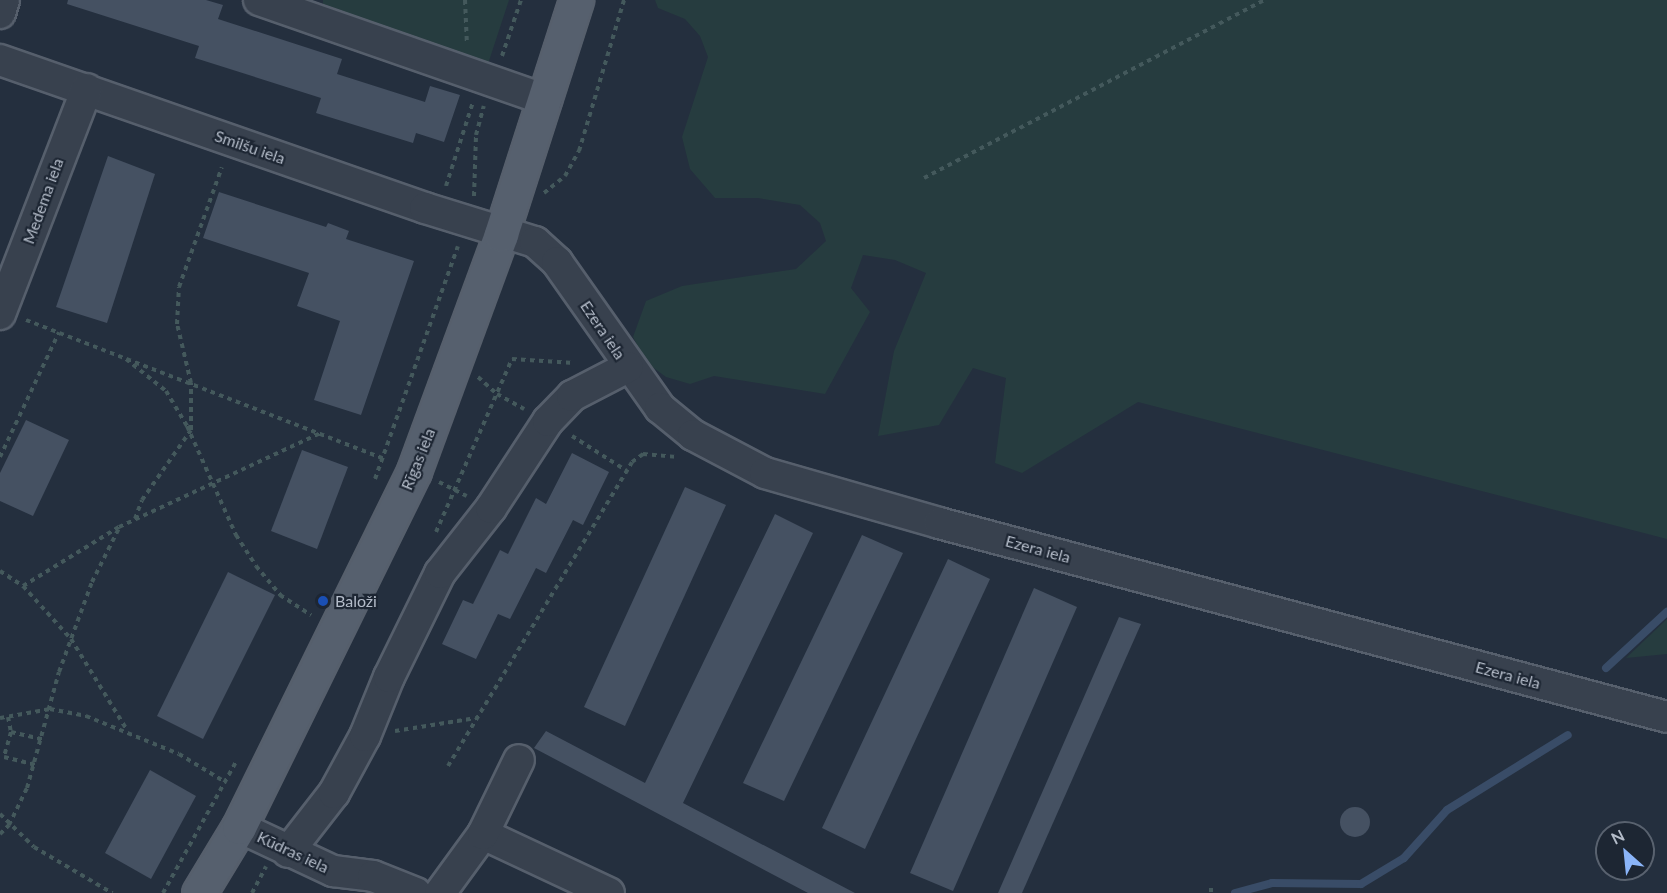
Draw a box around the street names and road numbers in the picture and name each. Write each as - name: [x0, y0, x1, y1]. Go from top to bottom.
- street label: Smilšu iela: [212, 126, 288, 168]
- street label: Medema iela: [19, 156, 67, 246]
- street label: Ezera iela: [576, 297, 630, 363]
- street label: Rīgas iela: [397, 425, 439, 493]
- street label: Ezera iela: [1003, 531, 1073, 567]
- street label: Ezera iela: [1473, 657, 1543, 693]
- street label: Kūdras iela: [254, 827, 332, 877]

